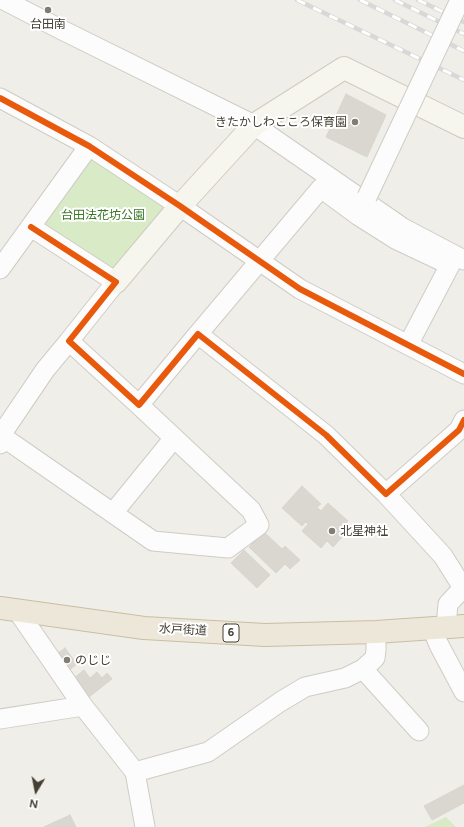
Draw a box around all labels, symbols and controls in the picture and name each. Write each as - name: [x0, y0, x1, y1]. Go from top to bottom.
- marker: 台田南: [43, 5, 53, 15]
- place label: 台田南: [30, 17, 66, 31]
- place label: きたかしわこころ保育園: [215, 115, 347, 129]
- marker: きたかしわこころ保育園: [350, 117, 360, 127]
- park label: 台田法花坊公園: [61, 208, 145, 222]
- place label: 北星神社: [340, 524, 388, 538]
- marker: 北星神社: [327, 526, 337, 536]
- street label: 水戸街道: [159, 622, 207, 638]
- road number: 6: [223, 624, 239, 642]
- place label: のじじ: [75, 653, 111, 667]
- marker: のじじ: [62, 655, 72, 665]
- north arrow: [16, 771, 56, 811]
- text: N: [29, 796, 39, 810]

